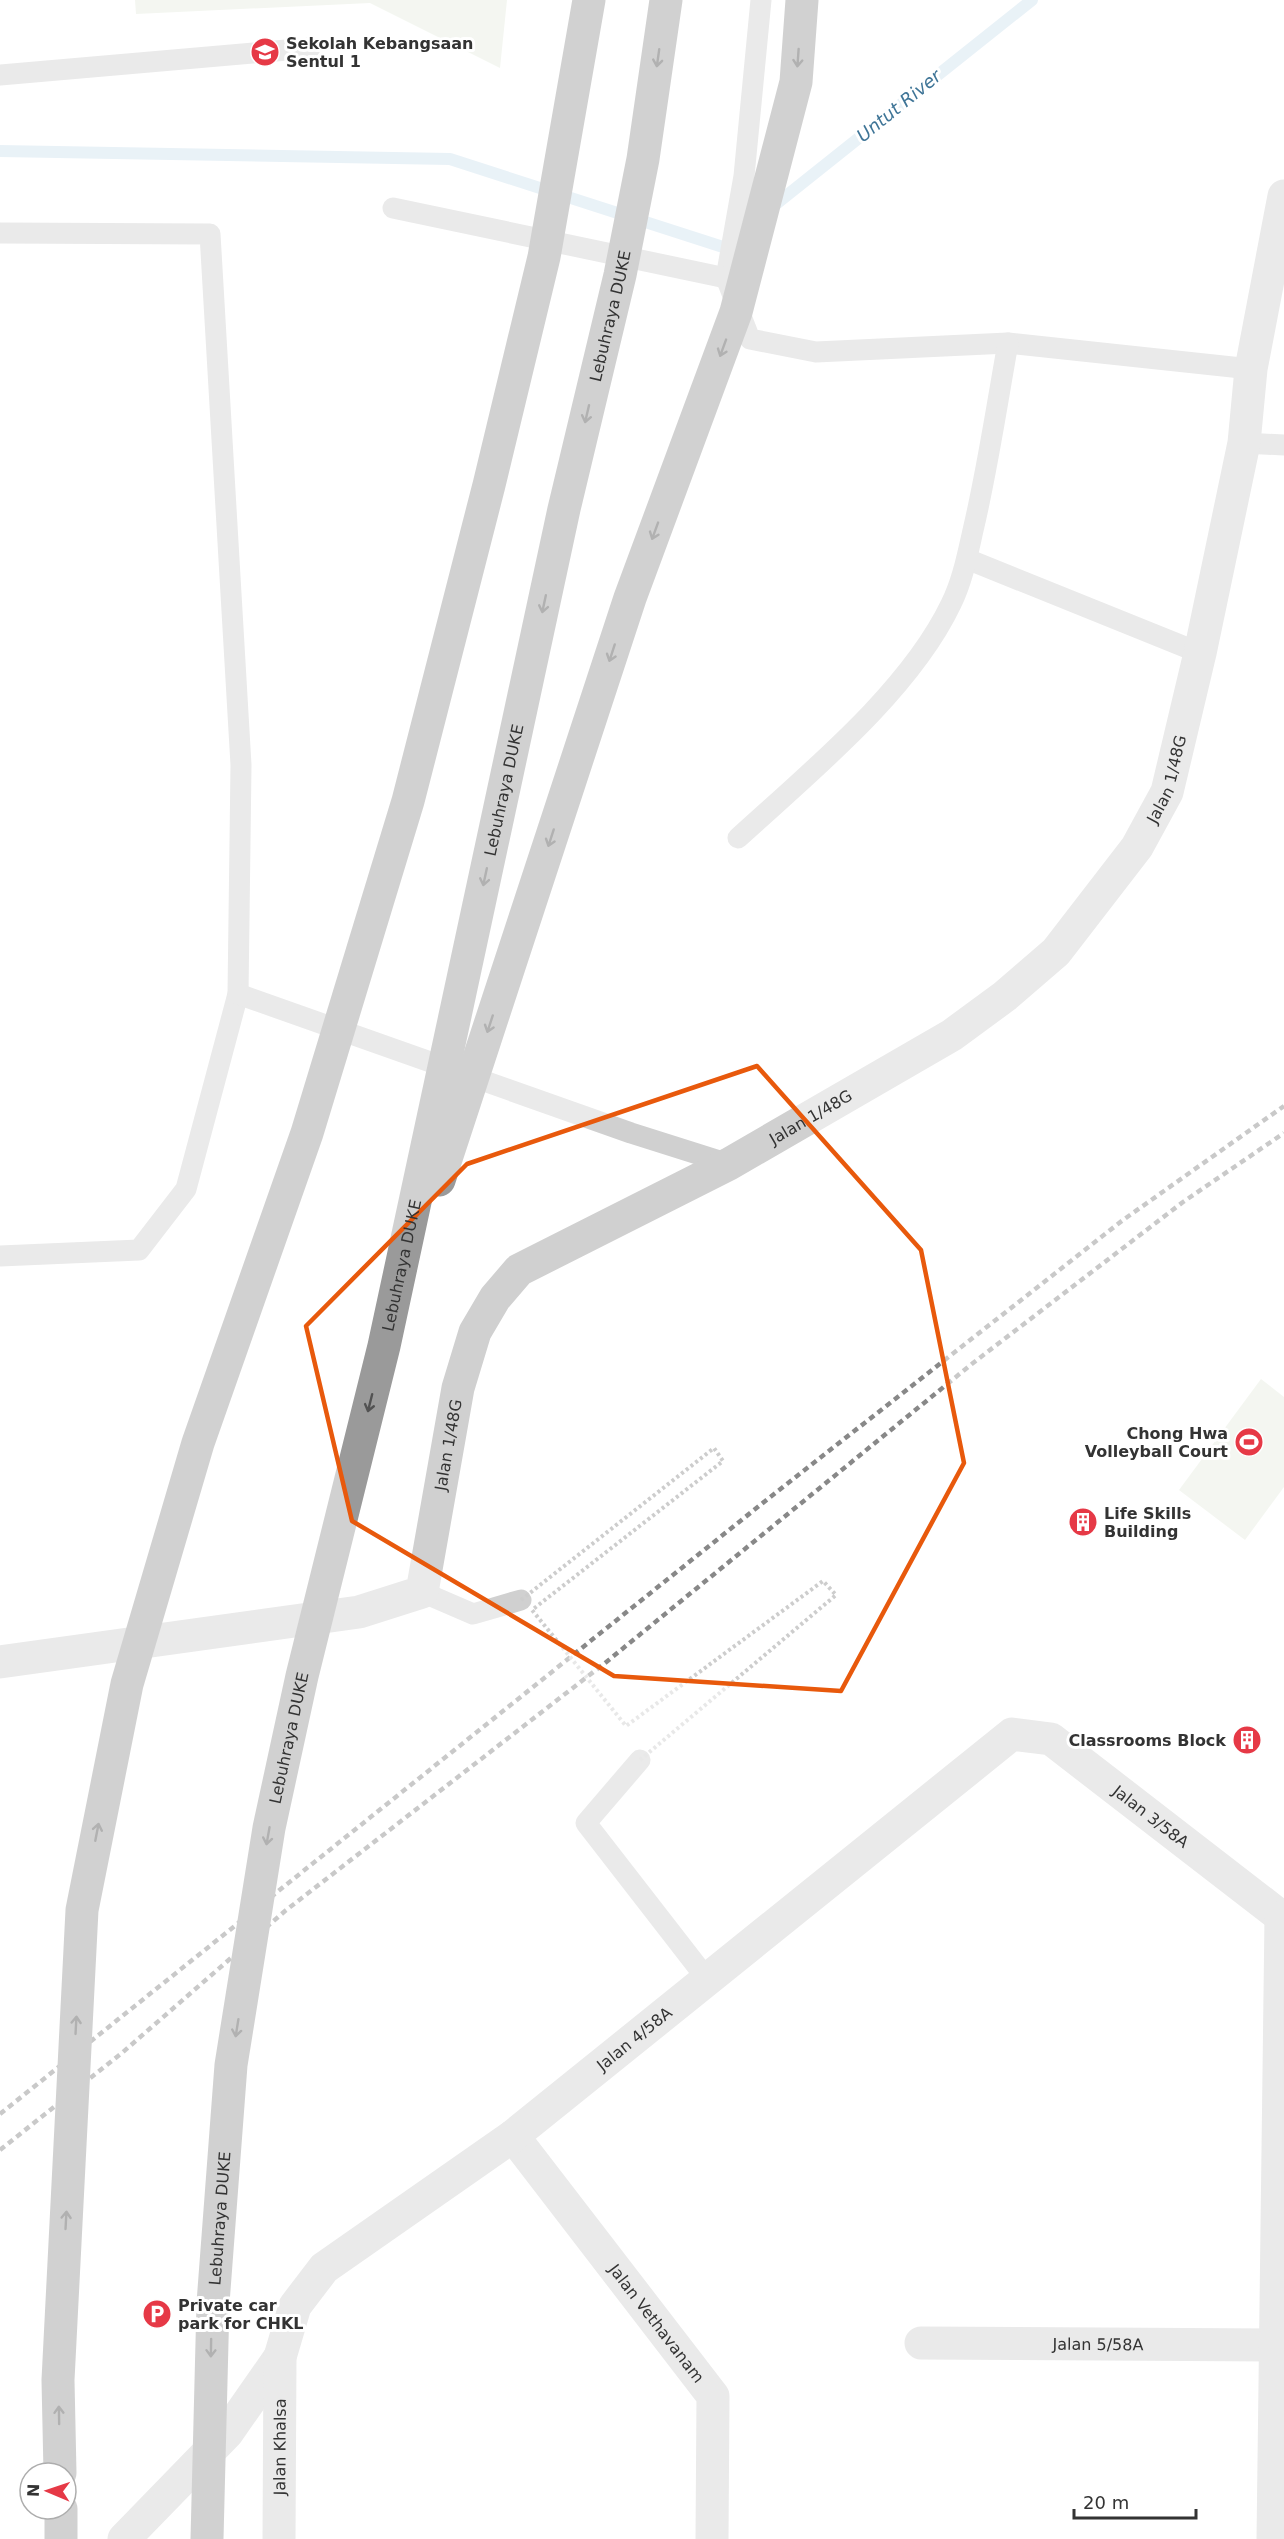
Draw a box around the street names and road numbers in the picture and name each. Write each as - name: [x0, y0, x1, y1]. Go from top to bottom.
- street label: Lebuhraya DUKE: [586, 249, 635, 384]
- street label: Lebuhraya DUKE: [481, 723, 527, 858]
- street label: Jalan 1/48G: [1142, 733, 1190, 828]
- street label: Jalan 1/48G: [765, 1086, 856, 1149]
- street label: Lebuhraya DUKE: [378, 1198, 425, 1333]
- street label: Jalan 1/48G: [431, 1398, 466, 1493]
- street label: Lebuhraya DUKE: [266, 1670, 313, 1806]
- street label: Jalan 3/58A: [1108, 1781, 1193, 1852]
- street label: Jalan 4/58A: [592, 2003, 676, 2075]
- street label: Lebuhraya DUKE: [205, 2151, 234, 2286]
- street label: Jalan Vethavanam: [604, 2259, 708, 2386]
- street label: Jalan 5/58A: [1051, 2335, 1144, 2354]
- street label: Jalan Khalsa: [270, 2398, 290, 2497]

